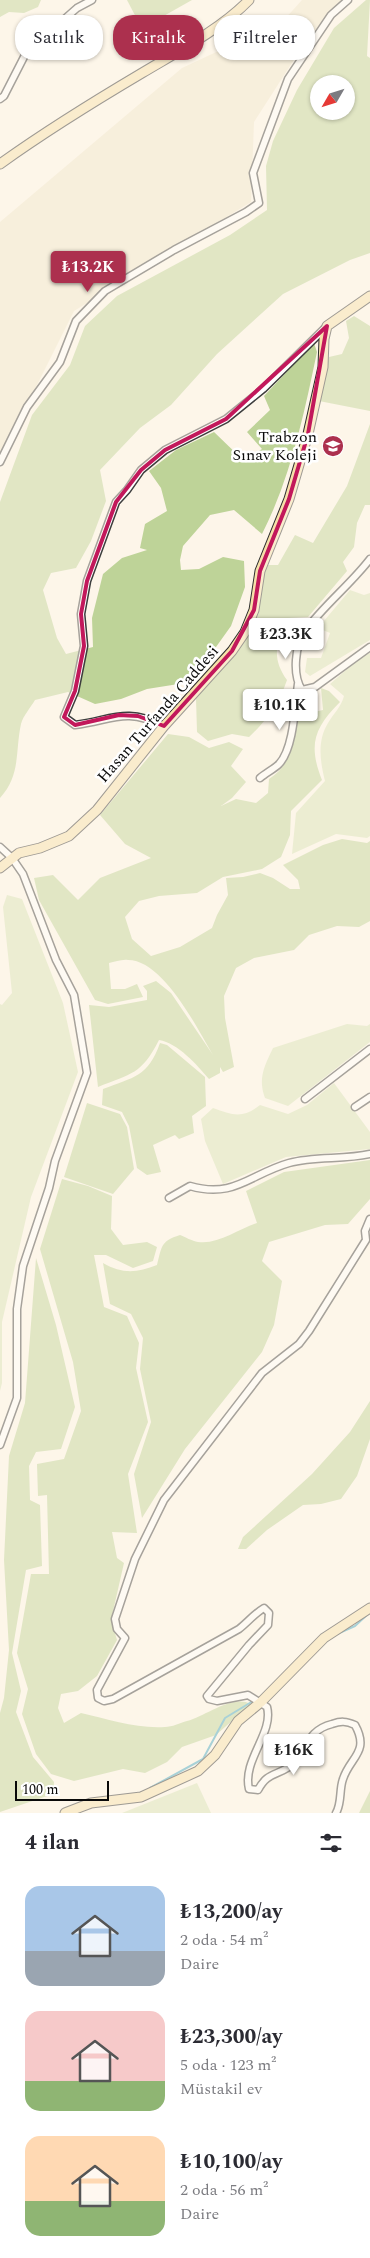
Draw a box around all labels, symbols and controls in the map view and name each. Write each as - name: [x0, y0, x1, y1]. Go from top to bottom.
- chip: Satılık: [15, 15, 103, 60]
- chip: Kiralık: [113, 15, 204, 60]
- chip: Filtreler: [214, 15, 315, 60]
- north arrow: [310, 75, 355, 120]
- map controls: [310, 75, 355, 120]
- pin: ₺13.2K: [47, 250, 129, 293]
- text: ₺13.2K: [62, 255, 114, 279]
- place label: Trabzon Sınav Koleji: [232, 425, 317, 467]
- school or university icon: Trabzon Sınav Koleji: [321, 434, 345, 458]
- pin: ₺23.3K: [245, 618, 327, 660]
- text: ₺23.3K: [260, 622, 312, 646]
- street label: Hasan Turfanda Caddesi: [91, 640, 225, 788]
- pin: ₺10.1K: [239, 688, 321, 731]
- text: ₺10.1K: [254, 693, 306, 717]
- pin: ₺16K: [264, 1734, 324, 1776]
- text: ₺16K: [274, 1738, 314, 1762]
- scale bar: [15, 1778, 109, 1801]
- text: 100 m: [22, 1779, 59, 1800]
- text: 4 ilan: [25, 1827, 80, 1859]
- icon: filters: [317, 1829, 345, 1857]
- text: ₺13,200/ay: [180, 1896, 282, 1928]
- icon: home: [65, 1906, 125, 1966]
- text: 2 oda · 54 m²: [180, 1928, 268, 1952]
- text: Daire: [180, 1952, 219, 1976]
- text: ₺23,300/ay: [180, 2021, 282, 2053]
- icon: home: [65, 2031, 125, 2091]
- text: 5 oda · 123 m²: [180, 2053, 276, 2077]
- text: Müstakil ev: [180, 2077, 262, 2101]
- text: ₺10,100/ay: [180, 2146, 282, 2178]
- icon: home: [65, 2156, 125, 2216]
- text: 2 oda · 56 m²: [180, 2178, 268, 2202]
- text: Daire: [180, 2202, 219, 2226]

